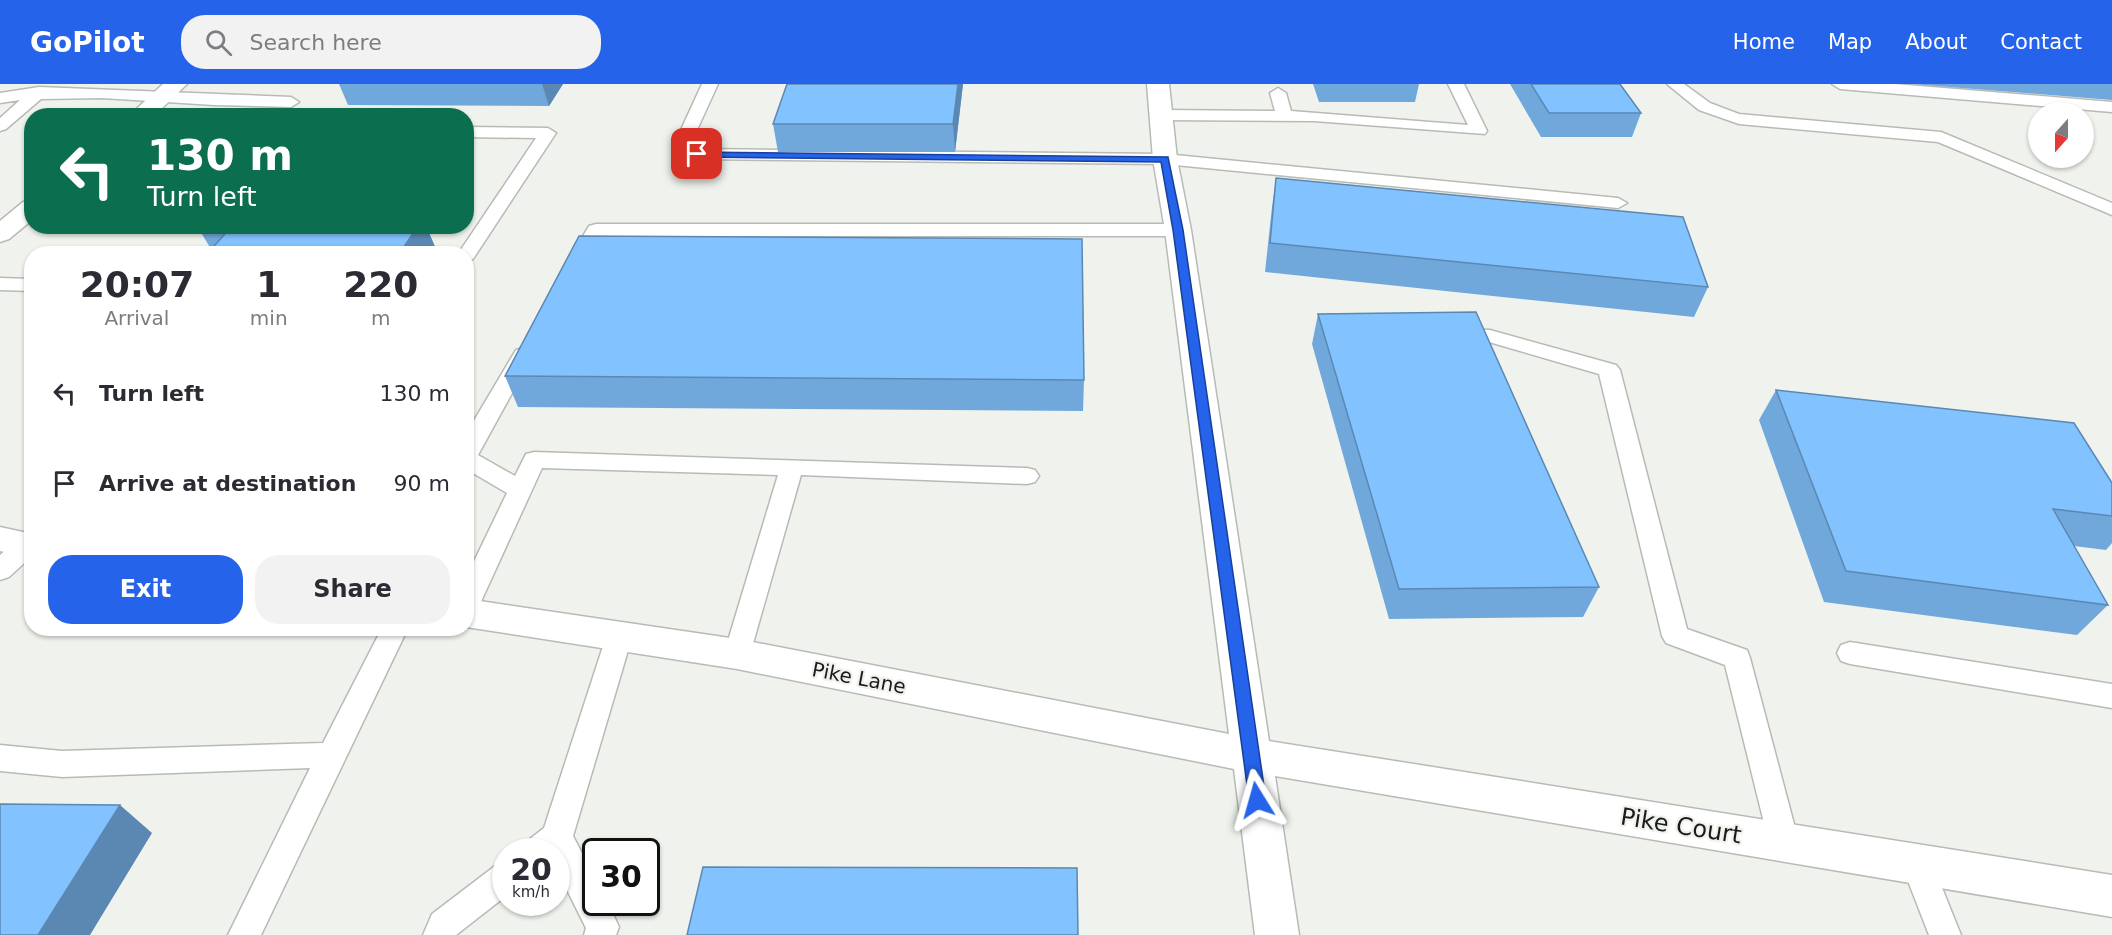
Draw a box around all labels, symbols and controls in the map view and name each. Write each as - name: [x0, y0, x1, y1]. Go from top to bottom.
- search box: [181, 15, 601, 69]
- text: GoPilot: [30, 26, 145, 59]
- icon: search: [202, 26, 235, 59]
- text: Search here: [250, 30, 382, 55]
- text: Home: [1733, 30, 1795, 54]
- text: Map: [1828, 30, 1872, 54]
- text: About: [1905, 30, 1967, 54]
- text: Contact: [2000, 30, 2082, 54]
- north arrow: [2028, 102, 2094, 168]
- map controls: [2028, 102, 2094, 168]
- pin: [671, 128, 722, 179]
- text: 130 m: [147, 131, 293, 180]
- icon: left: [48, 132, 126, 210]
- icon: arrive: [680, 137, 713, 170]
- text: Turn left: [147, 181, 257, 212]
- text: 20:07: [80, 264, 194, 305]
- text: 1: [256, 264, 281, 305]
- text: 220: [343, 264, 418, 305]
- text: Arrival: [104, 306, 169, 330]
- text: min: [250, 306, 288, 330]
- text: m: [371, 306, 391, 330]
- icon: left: [48, 377, 81, 410]
- text: Turn left: [99, 381, 204, 406]
- text: 130 m: [380, 381, 450, 406]
- icon: arrive: [48, 467, 81, 500]
- text: Arrive at destination: [99, 471, 356, 496]
- text: 90 m: [394, 471, 450, 496]
- button: Exit: [48, 555, 243, 624]
- button: Share: [255, 555, 450, 624]
- street label: Pike Lane: [810, 657, 908, 699]
- position arrow: [1225, 768, 1289, 832]
- street label: Pike Court: [1619, 803, 1743, 849]
- speed limit sign: 30: [582, 838, 660, 916]
- text: 20: [510, 852, 552, 887]
- text: km/h: [512, 883, 550, 901]

